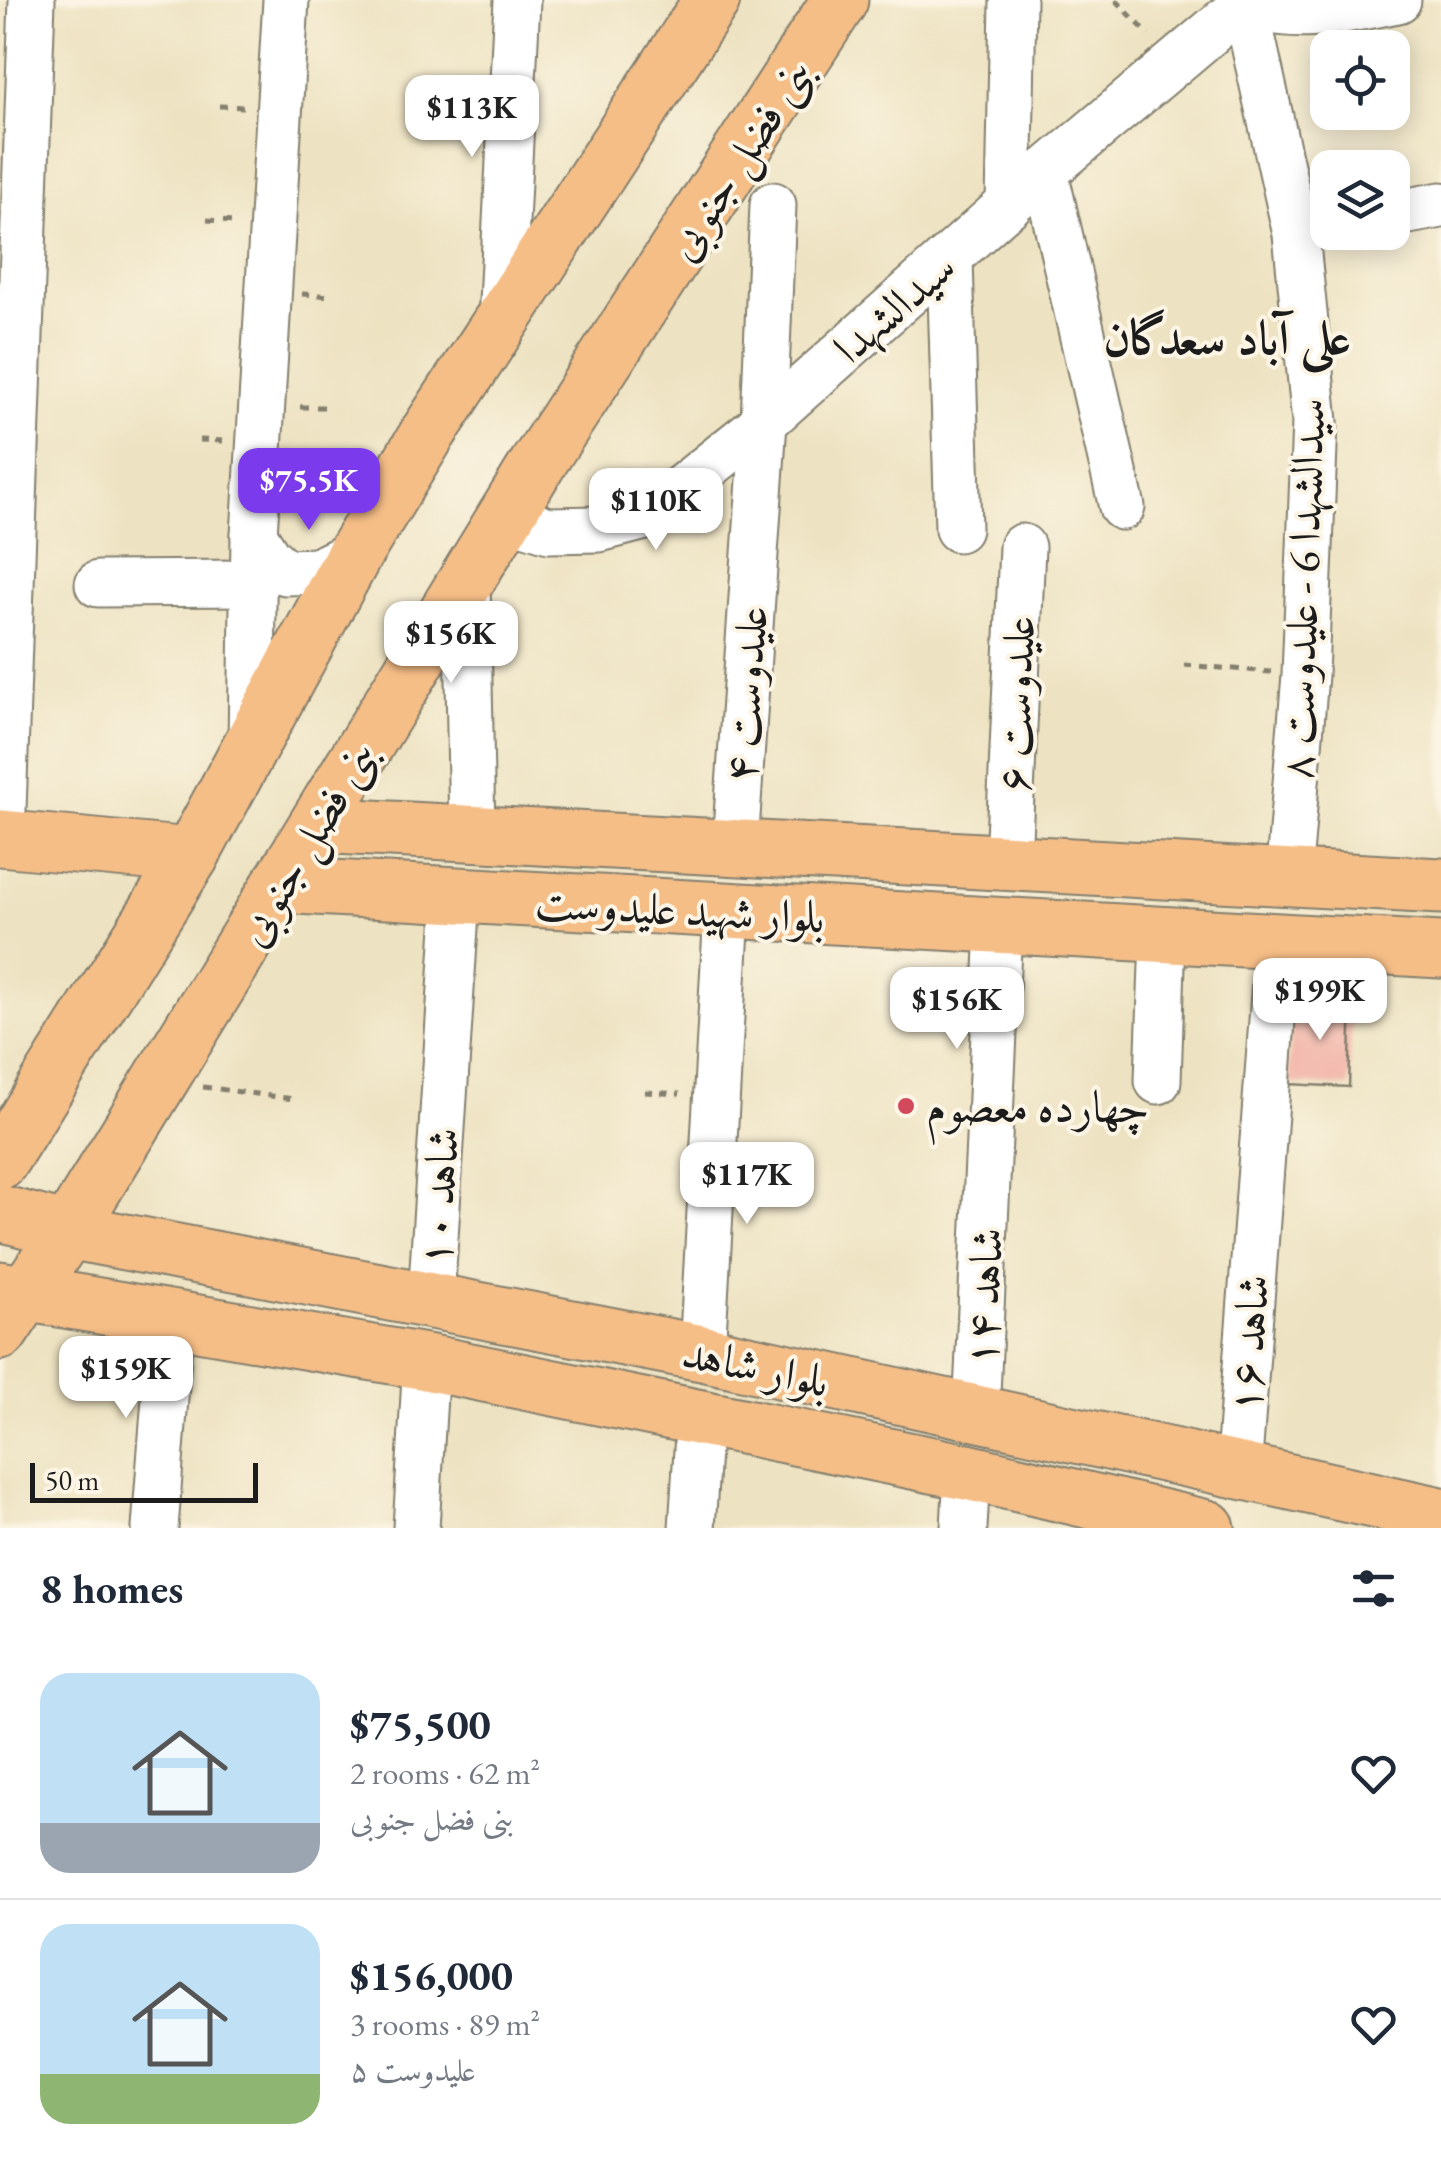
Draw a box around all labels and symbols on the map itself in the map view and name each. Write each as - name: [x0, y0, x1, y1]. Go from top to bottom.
- street label: بنی فضل جنوبی: [652, 45, 830, 273]
- pin: $113K: [402, 75, 542, 160]
- street label: سیدالشهدا: [821, 238, 967, 376]
- district label: علی آباد سعدگان: [1103, 306, 1351, 375]
- street label: سیدالشهدا 6 - علیدوست ۸: [1266, 397, 1338, 781]
- pin: $75.5K: [228, 448, 390, 533]
- pin: $110K: [586, 468, 726, 553]
- pin: $156K: [381, 601, 521, 686]
- street label: علیدوست ۴: [710, 604, 780, 784]
- street label: علیدوست ۶: [983, 614, 1047, 794]
- street label: بنی فضل جنوبی: [222, 728, 394, 958]
- street label: بلوار شهید علیدوست: [534, 872, 826, 946]
- pin: $199K: [1250, 958, 1390, 1043]
- pin: $156K: [887, 967, 1027, 1052]
- place label: چهارده معصوم: [926, 1077, 1149, 1146]
- marker: چهارده معصوم: [895, 1095, 917, 1117]
- street label: شاهد ۱۰: [404, 1126, 472, 1268]
- pin: $117K: [677, 1142, 817, 1227]
- street label: شاهد ۱۴: [950, 1226, 1016, 1368]
- street label: شاهد ۱۶: [1214, 1273, 1282, 1415]
- street label: بلوار شاهد: [677, 1322, 835, 1410]
- pin: $159K: [56, 1336, 196, 1421]
- scale bar: [30, 1458, 258, 1502]

